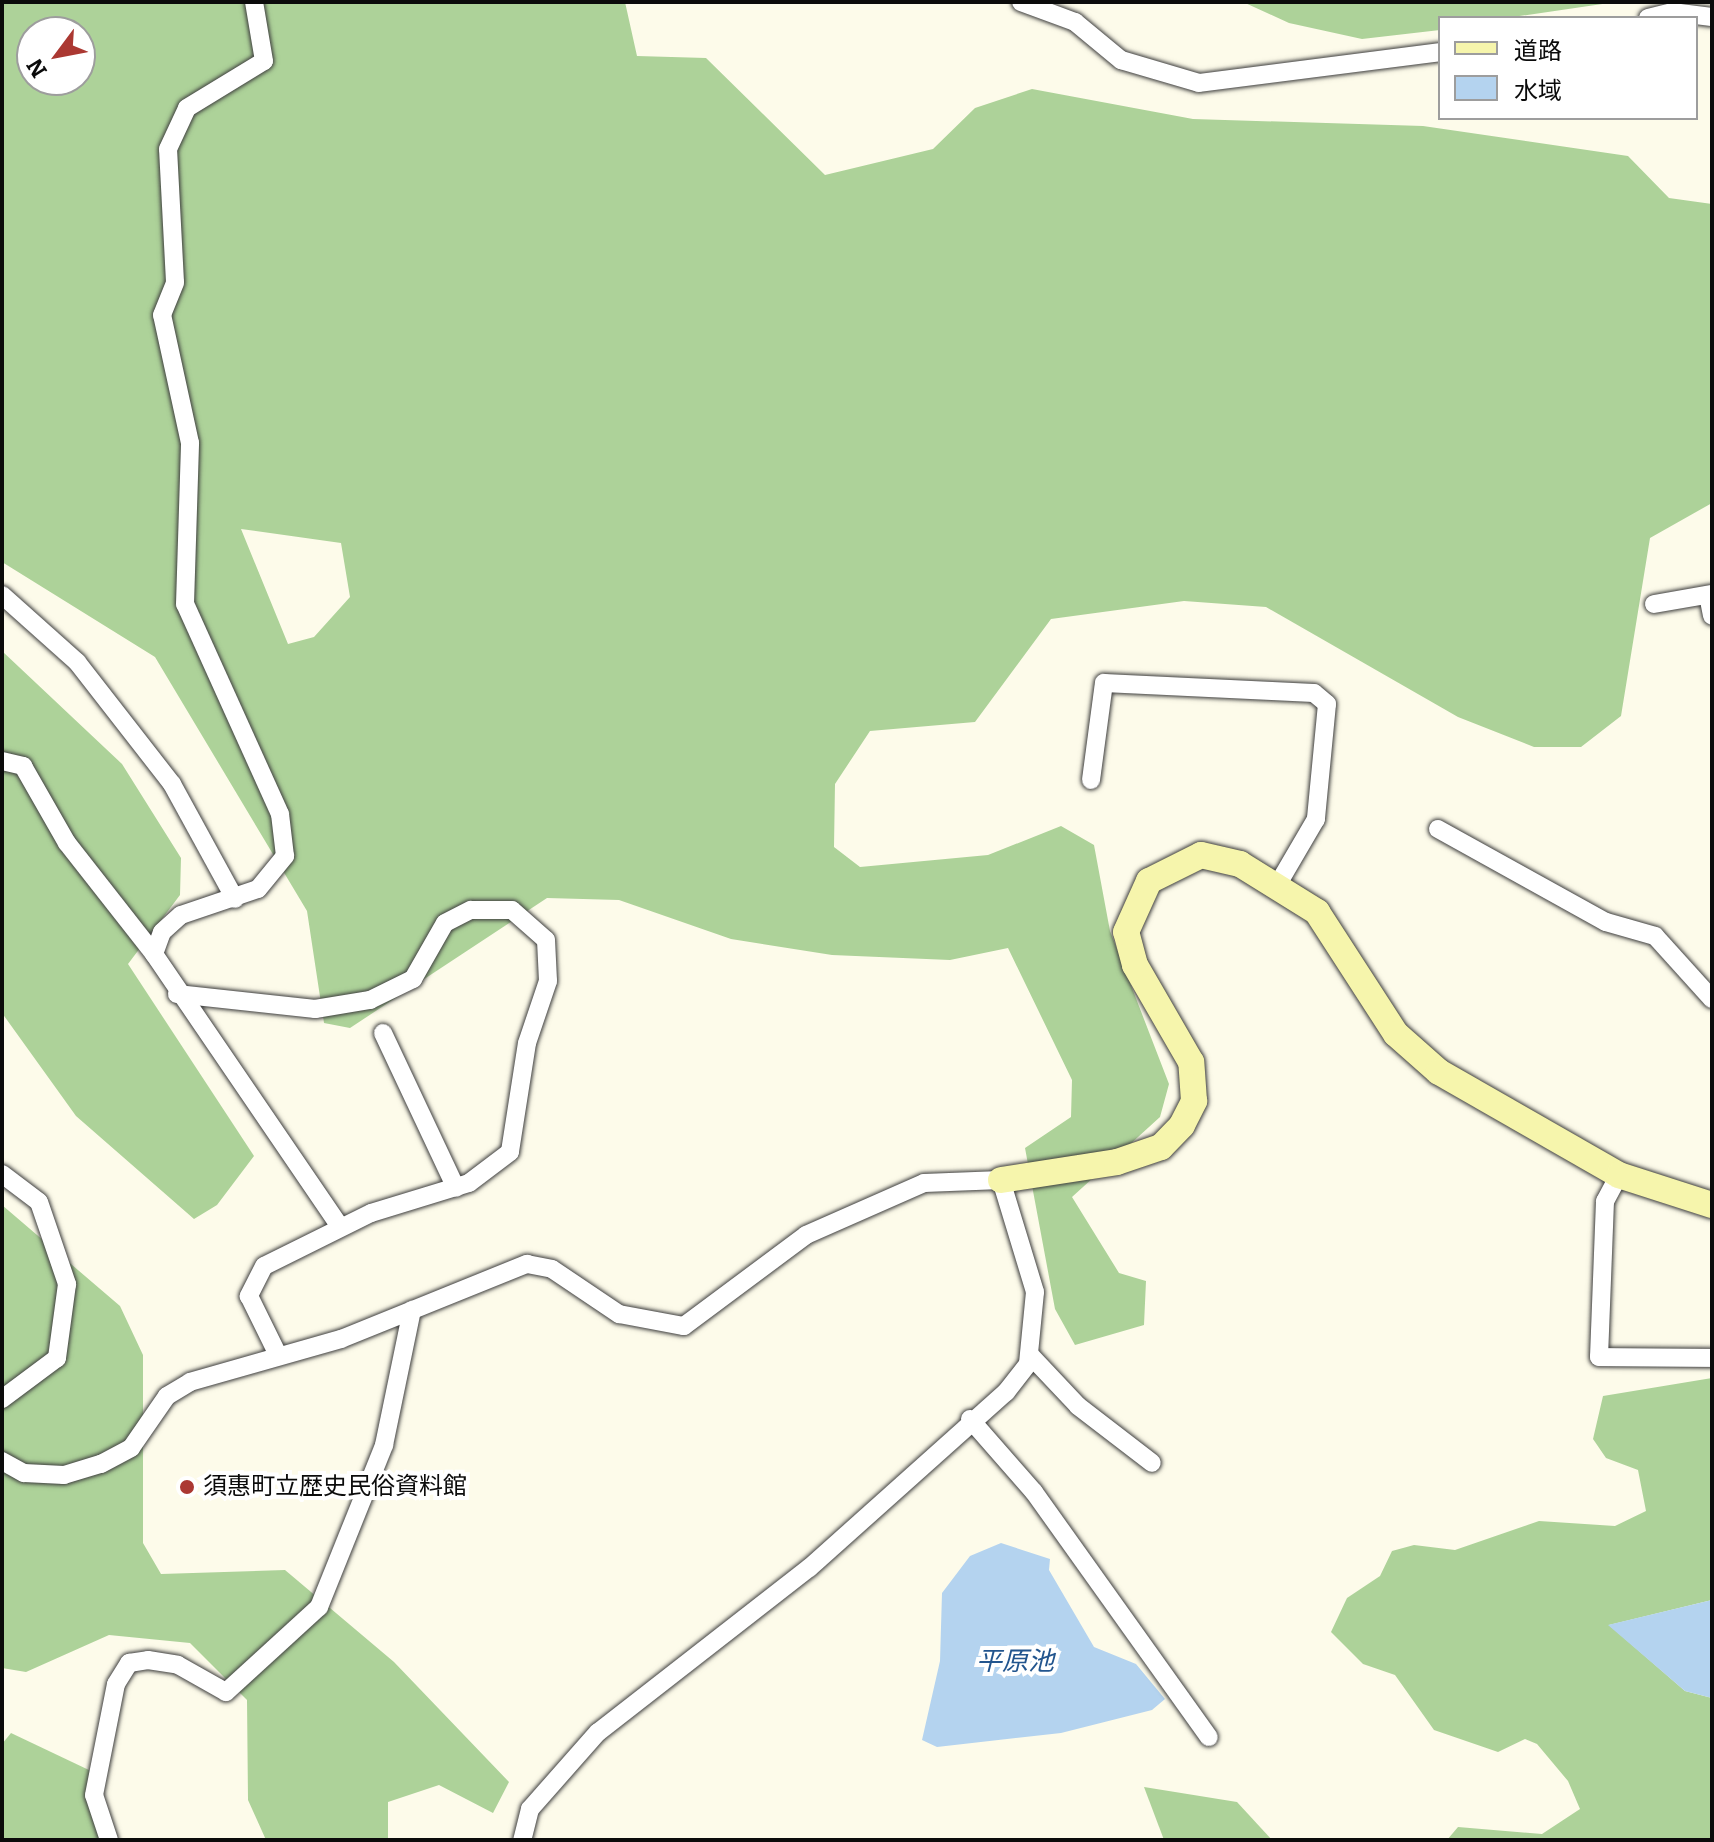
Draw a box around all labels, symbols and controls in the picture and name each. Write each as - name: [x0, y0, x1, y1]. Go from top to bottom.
- north arrow: [16, 16, 96, 96]
- legend: [1438, 16, 1698, 120]
- text: 道路: [1514, 37, 1562, 65]
- text: N: [21, 54, 53, 82]
- text: 水域: [1514, 77, 1562, 105]
- place label: 須惠町立歴史民俗資料館: [203, 1473, 467, 1501]
- marker: 須惠町立歴史民俗資料館: [178, 1478, 196, 1496]
- water label: 平原池: [976, 1646, 1054, 1678]

